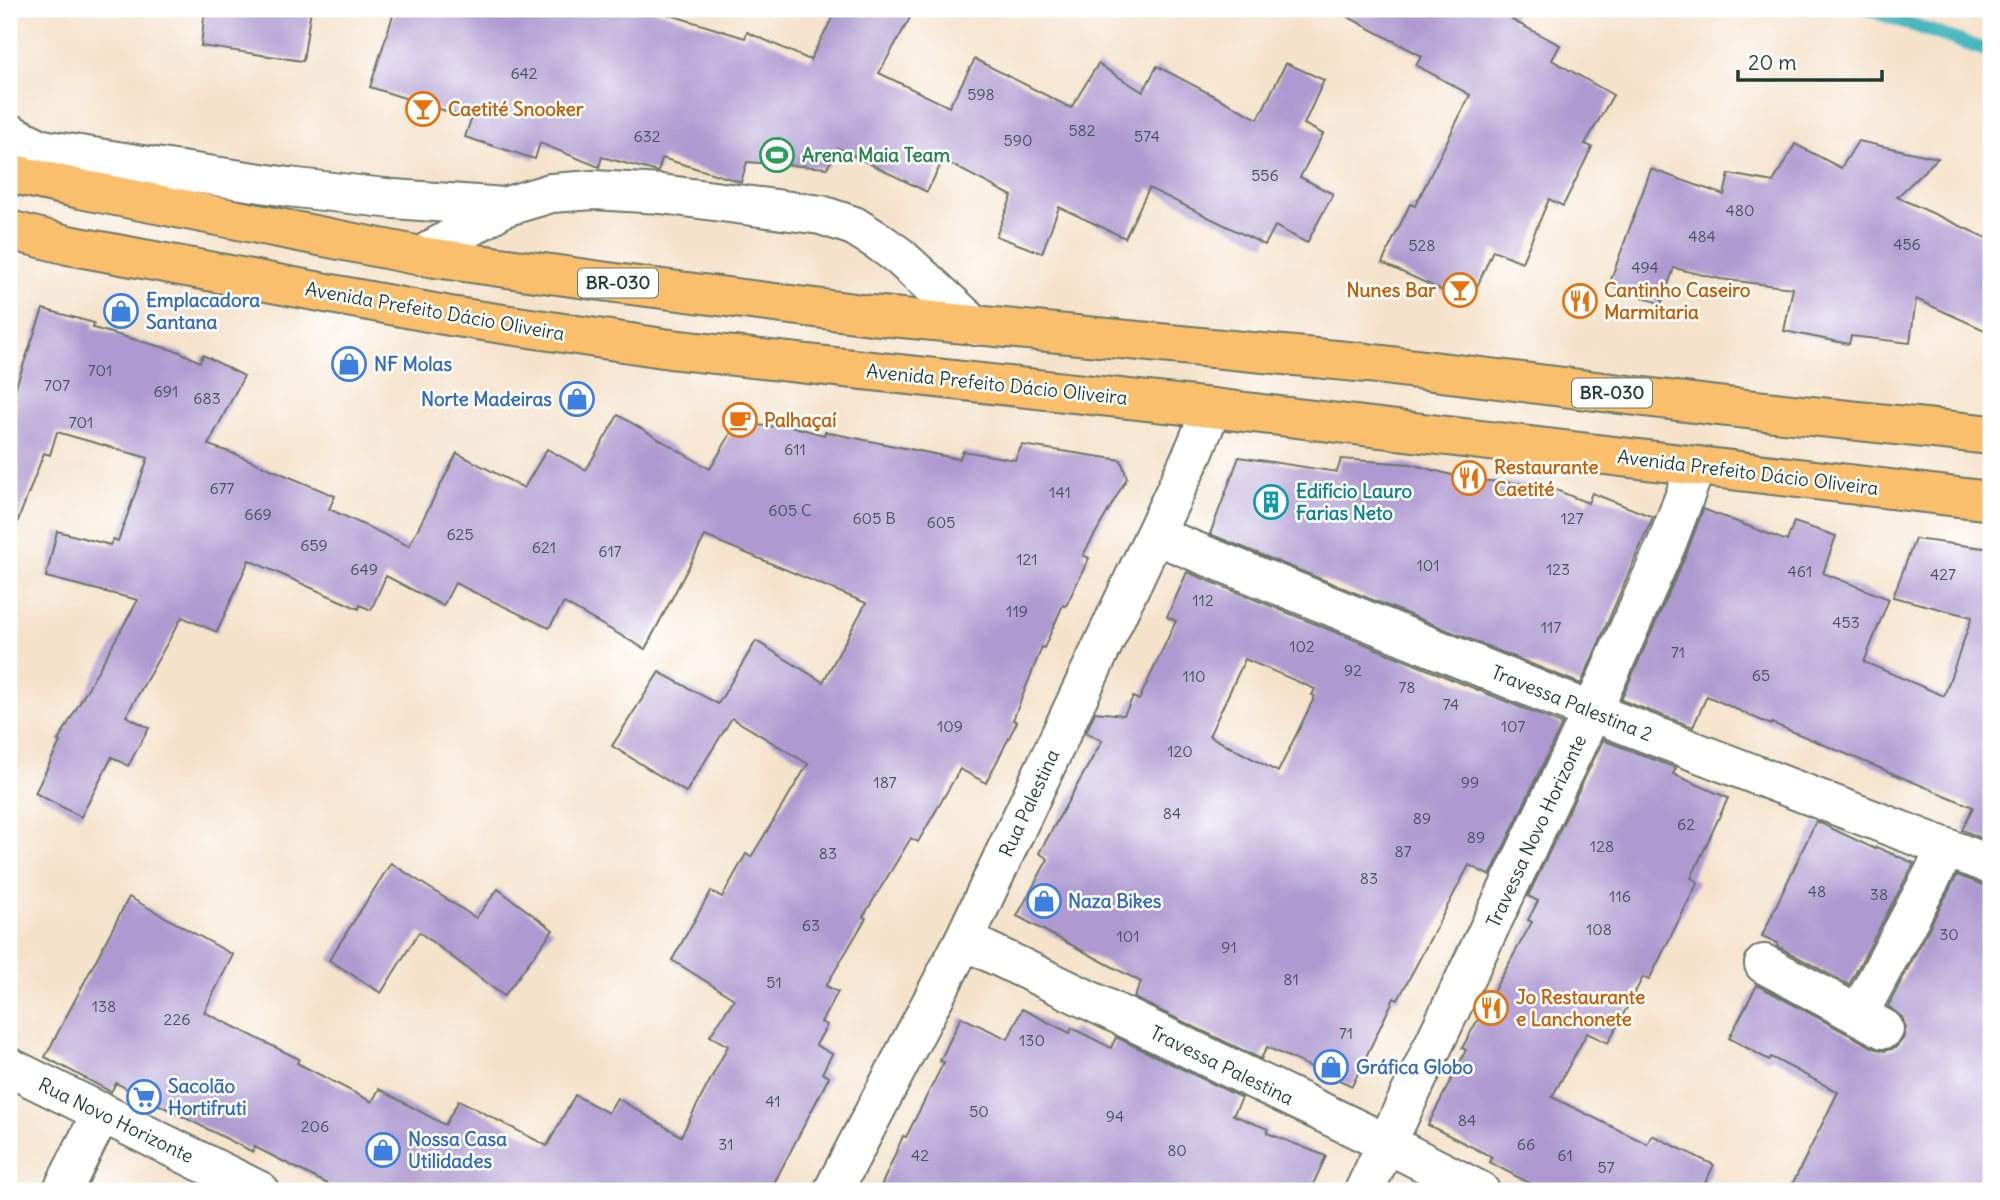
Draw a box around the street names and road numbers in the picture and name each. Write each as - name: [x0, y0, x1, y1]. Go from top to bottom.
- road number: BR-030: [578, 268, 658, 298]
- street label: Avenida Prefeito Dácio Oliveira: [304, 276, 567, 346]
- street label: Avenida Prefeito Dácio Oliveira: [865, 358, 1129, 410]
- road number: BR-030: [1572, 379, 1652, 408]
- street label: Avenida Prefeito Dácio Oliveira: [1616, 444, 1880, 500]
- street label: Travessa Palestina 2: [1488, 660, 1656, 746]
- street label: Travessa Novo Horizonte: [1481, 731, 1591, 931]
- street label: Rua Palestina: [994, 745, 1064, 861]
- street label: Travessa Palestina: [1146, 1020, 1298, 1110]
- street label: Rua Novo Horizonte: [35, 1072, 197, 1168]

